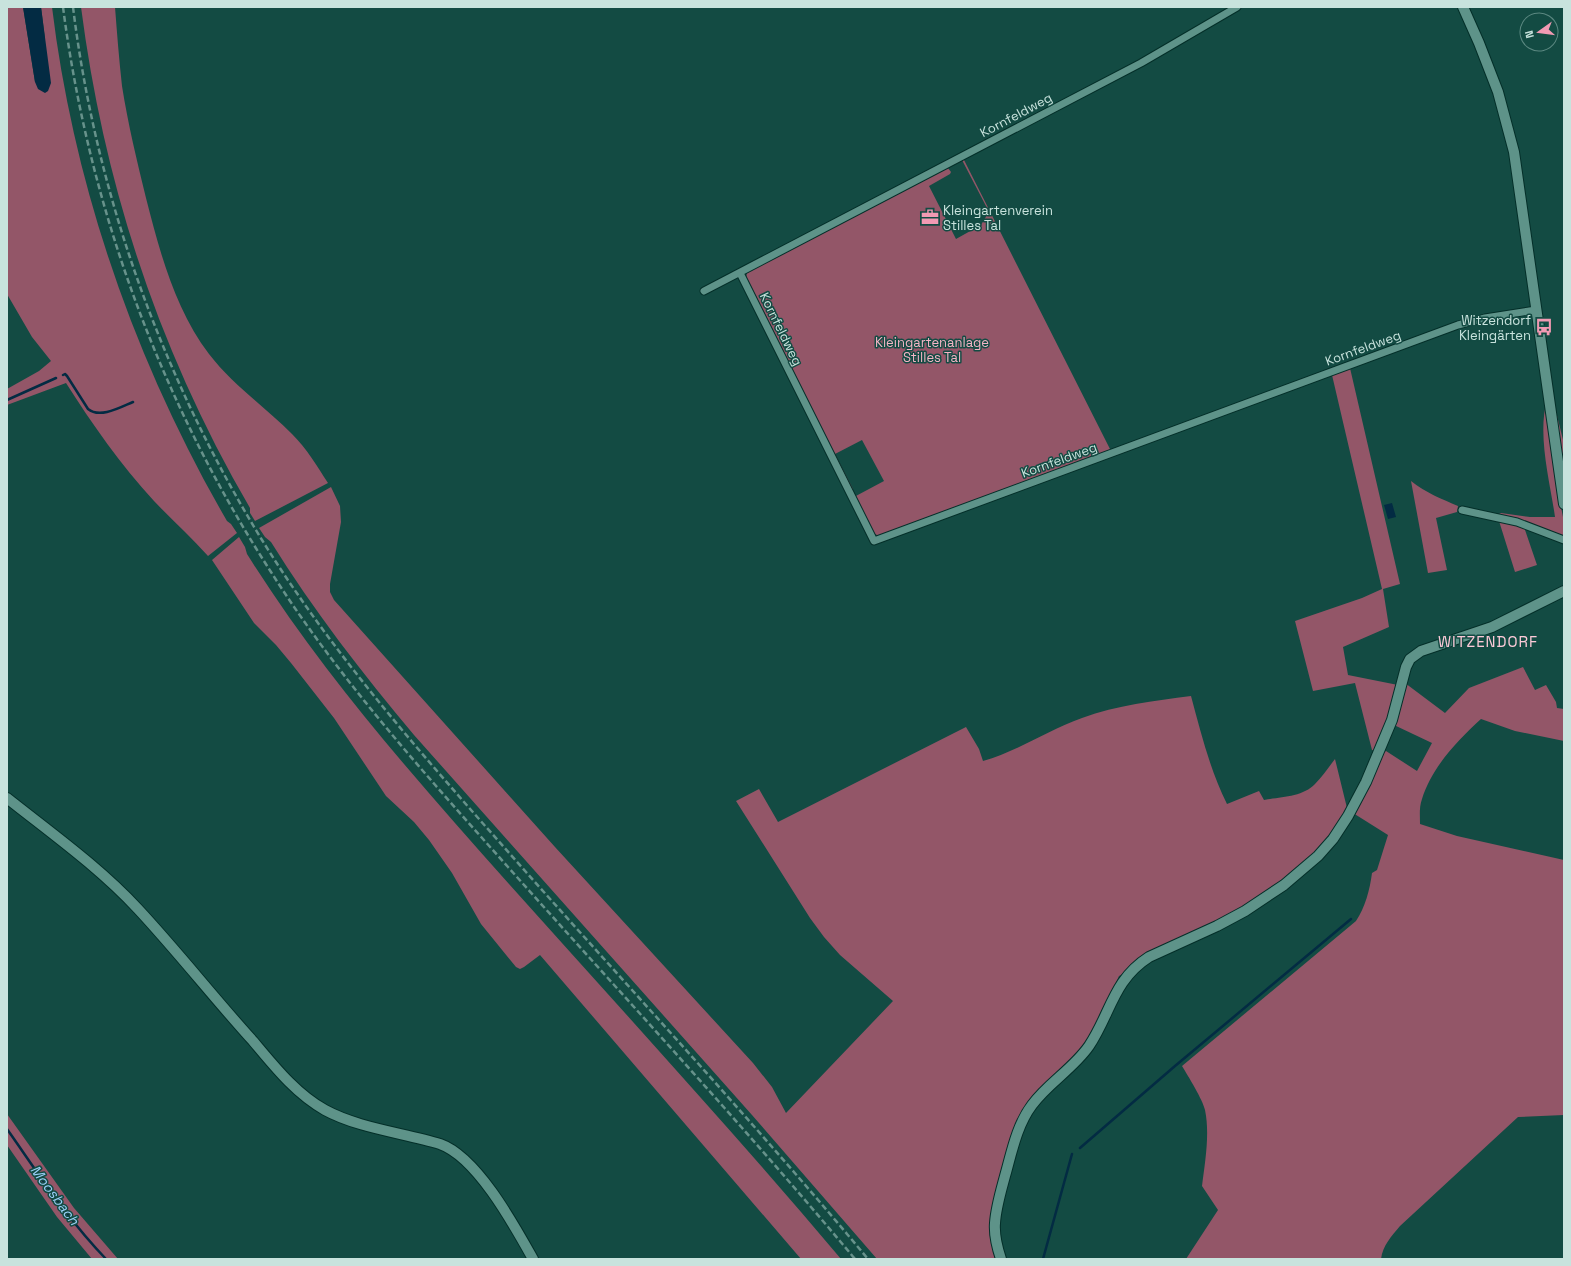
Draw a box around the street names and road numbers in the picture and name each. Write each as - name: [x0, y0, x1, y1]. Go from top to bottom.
- street label: Kornfeldweg: [977, 89, 1055, 141]
- street label: Kornfeldweg: [756, 290, 806, 368]
- street label: Kornfeldweg: [1323, 326, 1403, 370]
- street label: Kornfeldweg: [1019, 438, 1099, 482]

